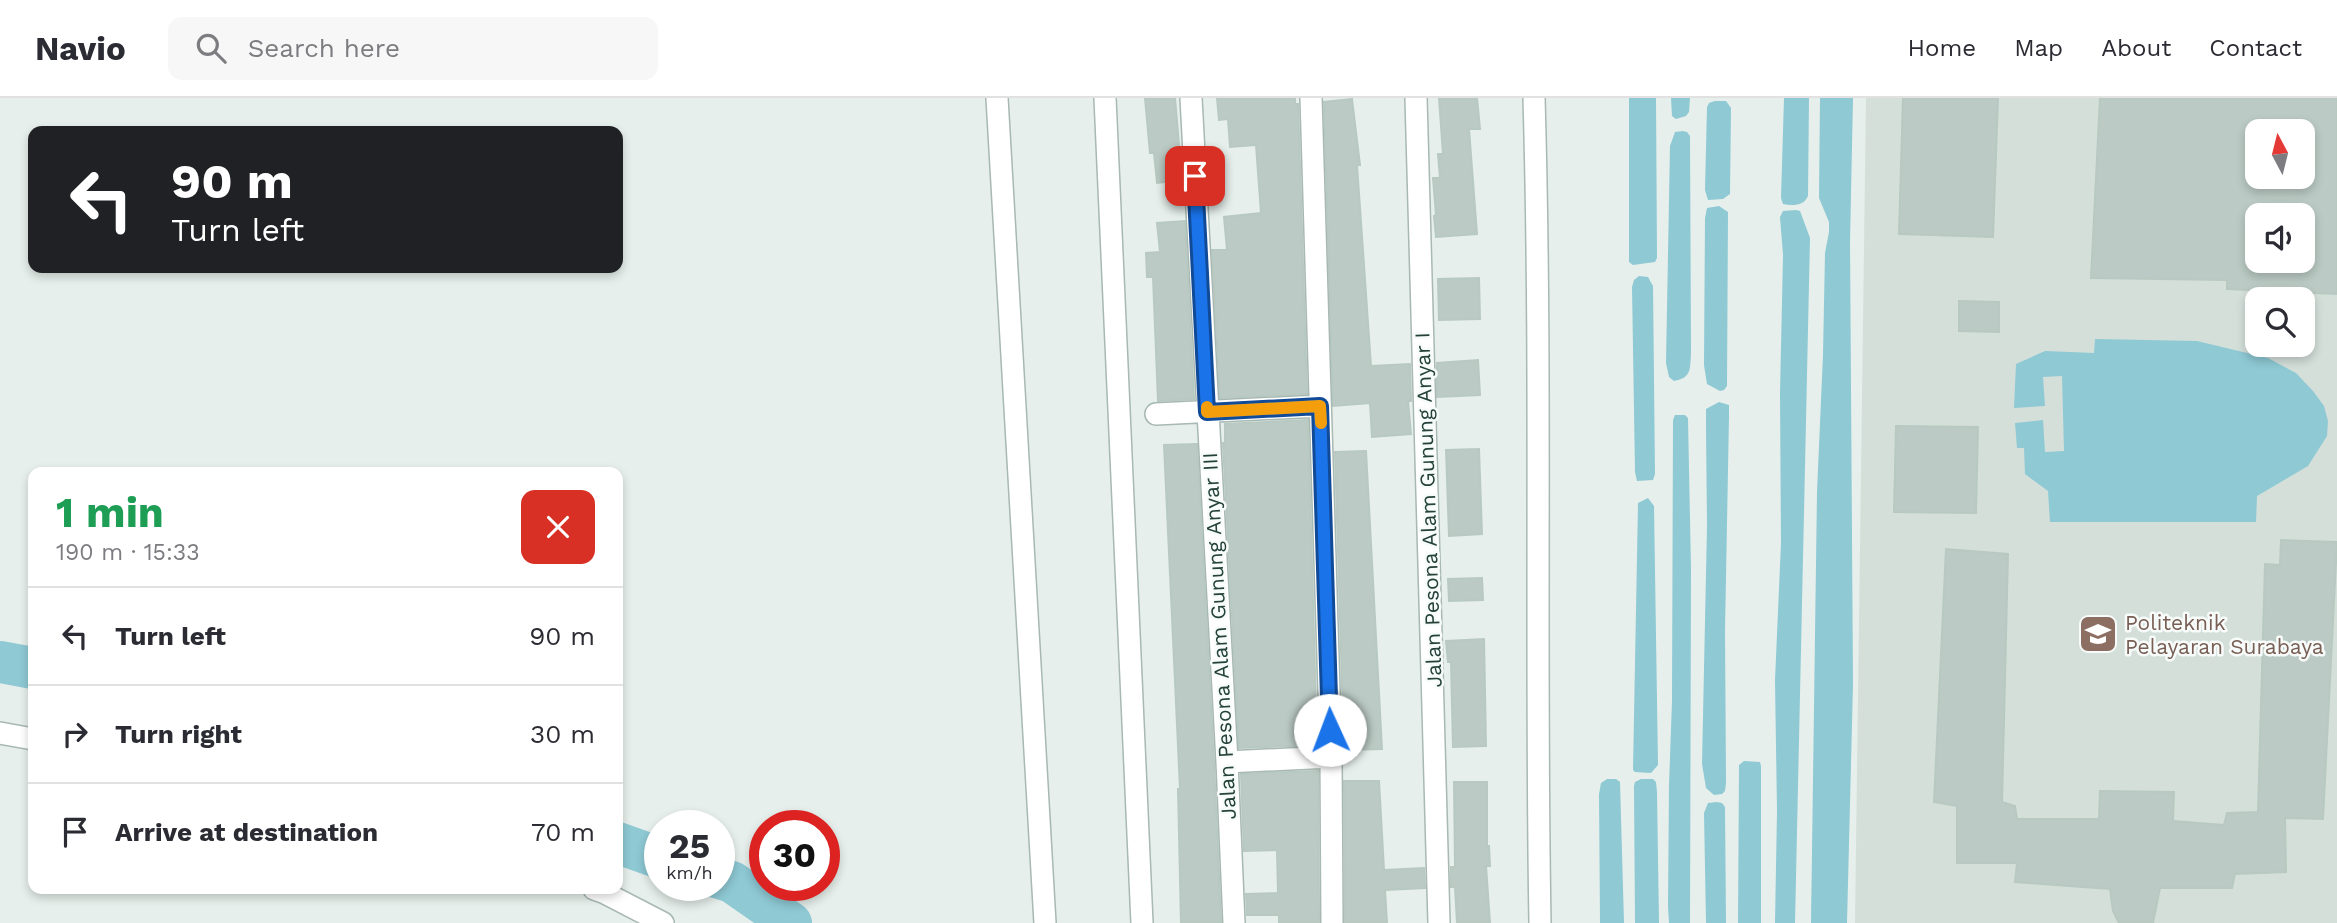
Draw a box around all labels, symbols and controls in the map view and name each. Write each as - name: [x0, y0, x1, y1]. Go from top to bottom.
- search box: [168, 17, 658, 80]
- text: Navio: [35, 29, 126, 68]
- icon: search: [192, 29, 230, 67]
- text: Search here: [248, 33, 400, 63]
- text: Home: [1908, 34, 1976, 62]
- text: Map: [2014, 34, 2063, 62]
- text: About: [2101, 34, 2171, 62]
- text: Contact: [2209, 34, 2302, 62]
- north arrow: [2245, 119, 2315, 189]
- map controls: [2245, 119, 2315, 357]
- pin: [1165, 146, 1225, 206]
- text: 90 m: [171, 152, 293, 210]
- icon: left: [56, 154, 147, 245]
- icon: arrive: [1176, 157, 1214, 195]
- button: sound: [2245, 203, 2315, 273]
- text: Turn left: [171, 211, 304, 249]
- button: search: [2245, 287, 2315, 357]
- street label: Jalan Pesona Alam Gunung Anyar I: [1409, 332, 1447, 688]
- street label: Jalan Pesona Alam Gunung Anyar III: [1197, 452, 1241, 820]
- text: 1 min: [56, 488, 164, 537]
- button: close: [521, 490, 595, 564]
- text: 190 m · 15:33: [56, 539, 200, 566]
- place label: Politeknik Pelayaran Surabaya: [2125, 610, 2324, 659]
- school or university icon: Politeknik Pelayaran Surabaya: [2077, 613, 2119, 655]
- icon: left: [56, 617, 94, 655]
- text: Turn left: [115, 621, 226, 651]
- text: 90 m: [529, 621, 595, 651]
- position arrow: [1293, 693, 1367, 767]
- icon: right: [56, 715, 94, 753]
- text: Turn right: [115, 719, 242, 749]
- text: 30 m: [530, 719, 595, 749]
- speed limit sign: 30: [749, 810, 840, 901]
- icon: arrive: [56, 813, 94, 851]
- text: Arrive at destination: [115, 817, 378, 847]
- text: 70 m: [531, 817, 595, 847]
- text: 25: [669, 825, 710, 867]
- text: km/h: [666, 862, 713, 883]

